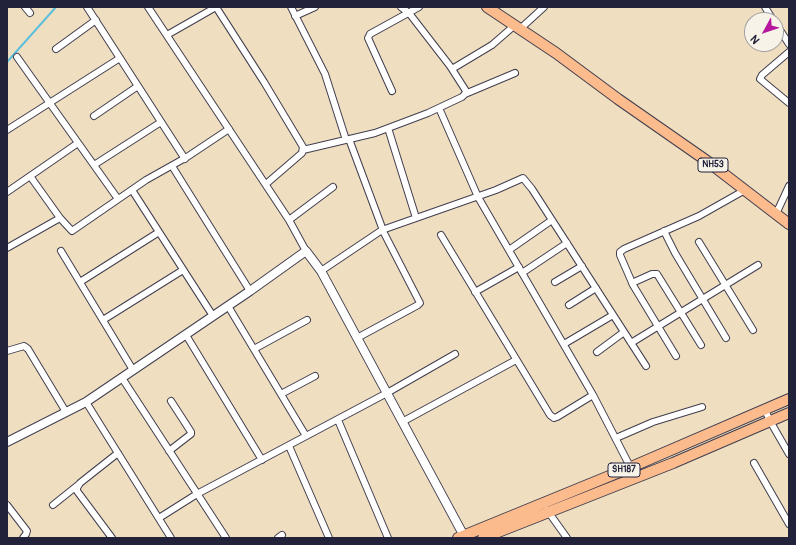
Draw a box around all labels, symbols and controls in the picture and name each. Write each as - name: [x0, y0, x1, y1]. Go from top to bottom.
- north arrow: [744, 12, 784, 52]
- text: N: [748, 32, 763, 46]
- road number: NH53: [698, 158, 728, 172]
- road number: SH187: [608, 463, 640, 477]

